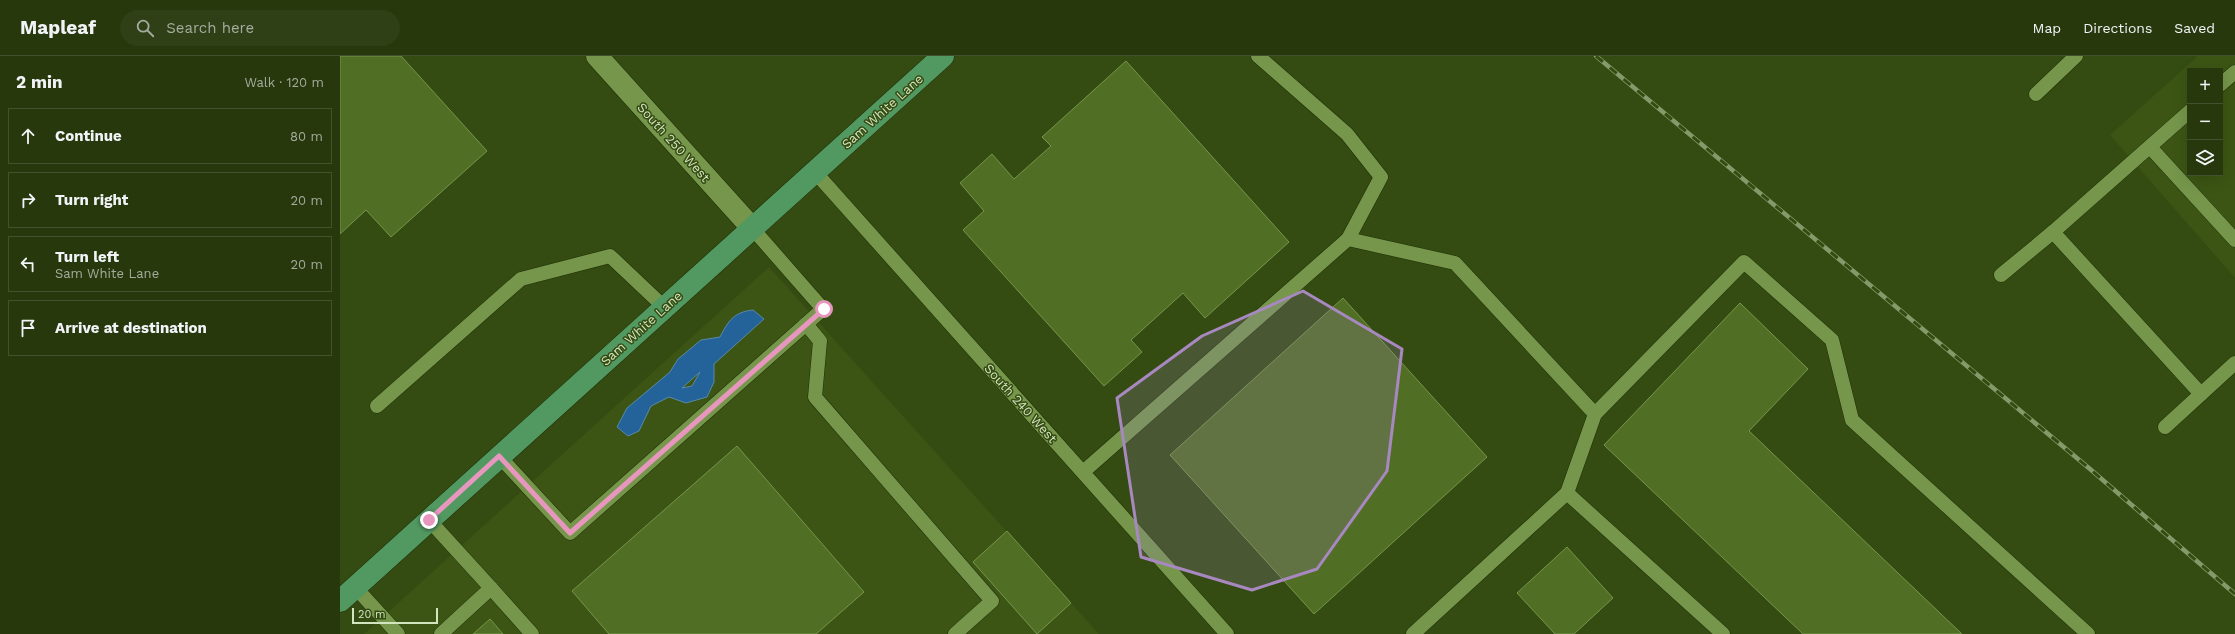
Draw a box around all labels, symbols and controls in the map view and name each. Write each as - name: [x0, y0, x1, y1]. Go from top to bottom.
- search box: [120, 10, 400, 46]
- text: Mapleaf: [20, 16, 96, 39]
- icon: search: [134, 17, 156, 39]
- text: Search here: [166, 19, 254, 37]
- text: Map: [2033, 20, 2061, 36]
- text: Directions: [2083, 20, 2152, 36]
- text: Saved: [2174, 20, 2215, 36]
- map controls: [2187, 68, 2223, 176]
- button: +: [2187, 68, 2223, 104]
- street label: Sam White Lane: [839, 71, 926, 152]
- text: 2 min: [16, 72, 62, 92]
- text: Walk · 120 m: [245, 75, 324, 90]
- street label: South 250 West: [634, 100, 713, 185]
- button: −: [2187, 104, 2223, 140]
- icon: ahead: [17, 125, 39, 147]
- text: Continue: [55, 127, 122, 145]
- text: 80 m: [290, 129, 323, 144]
- button: layers: [2187, 140, 2223, 176]
- icon: right: [17, 189, 39, 211]
- text: Turn right: [55, 191, 128, 209]
- text: 20 m: [291, 193, 323, 208]
- text: Turn left: [55, 248, 119, 266]
- icon: left: [17, 253, 39, 275]
- text: 20 m: [291, 257, 323, 272]
- text: Sam White Lane: [55, 266, 159, 281]
- street label: Sam White Lane: [598, 288, 685, 369]
- route start: [815, 300, 833, 318]
- icon: arrive: [17, 317, 39, 339]
- text: Arrive at destination: [55, 319, 207, 337]
- street label: South 240 West: [981, 361, 1060, 446]
- route end: [420, 511, 438, 529]
- scale bar: [352, 606, 438, 625]
- text: 20 m: [358, 608, 386, 621]

